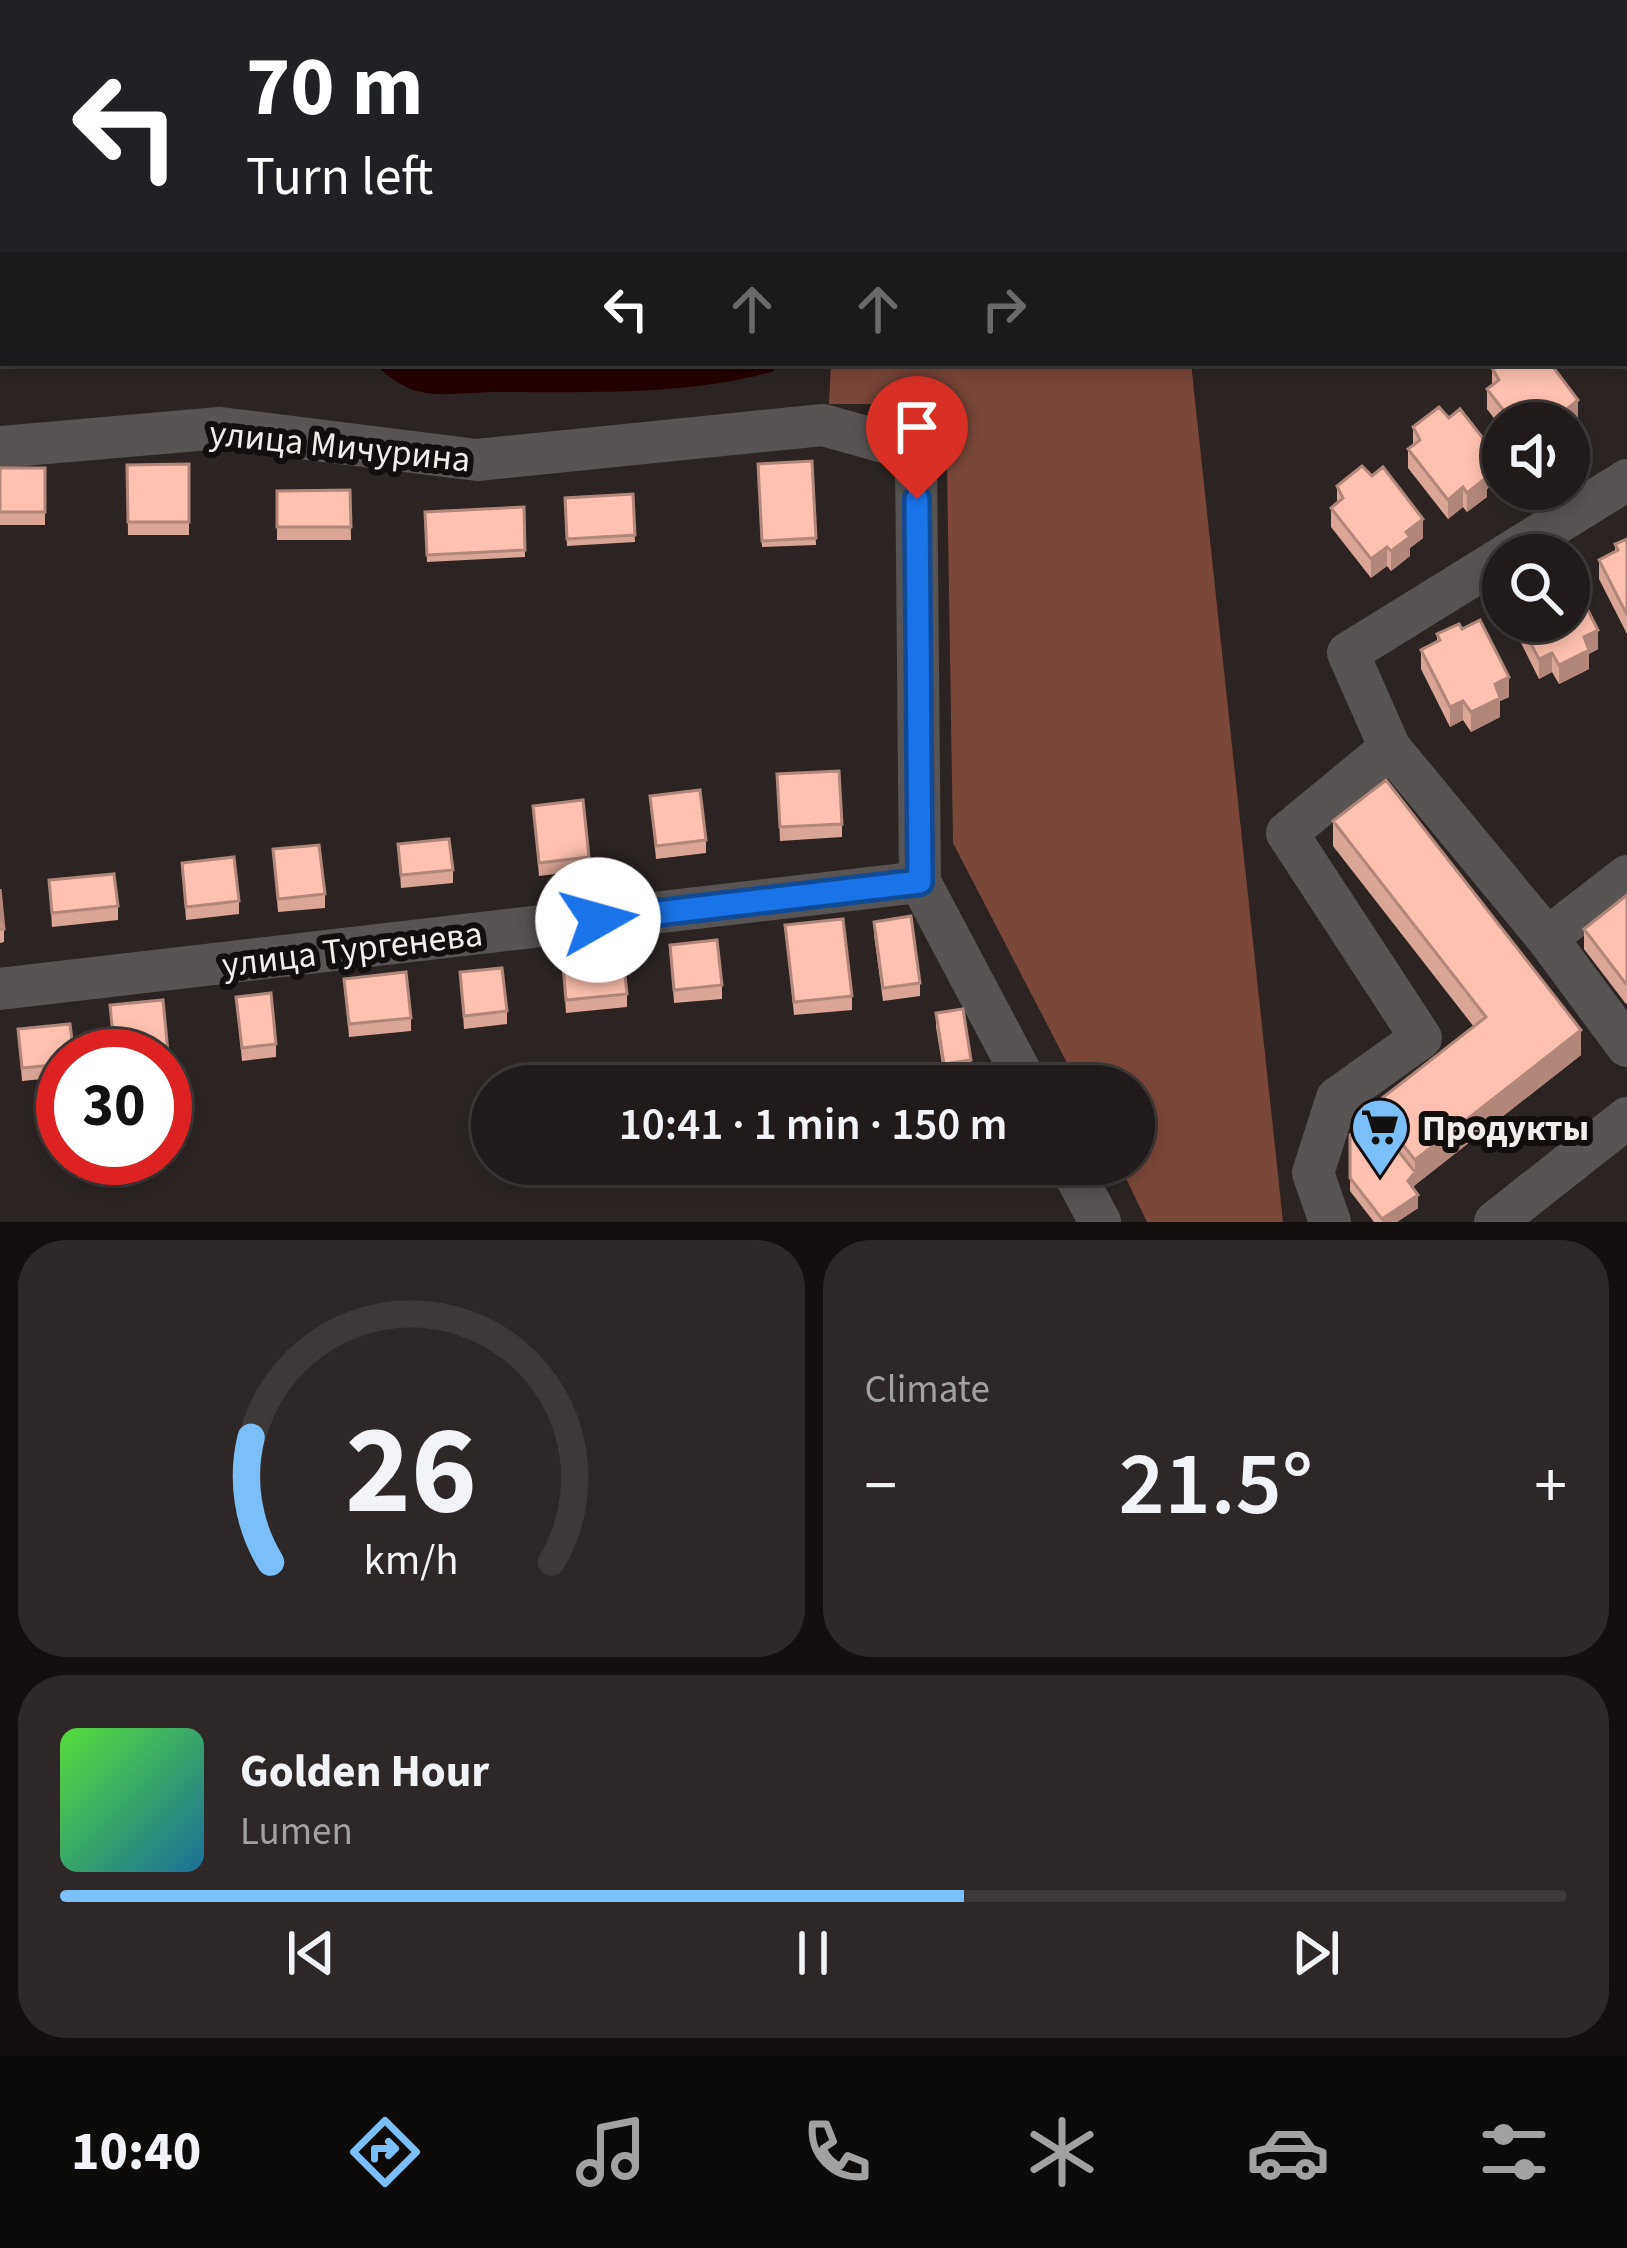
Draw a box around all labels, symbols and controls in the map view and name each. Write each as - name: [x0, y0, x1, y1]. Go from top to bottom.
- text: 70 m: [246, 28, 424, 148]
- icon: left: [48, 48, 204, 204]
- text: Turn left: [246, 139, 433, 216]
- icon: left: [593, 276, 659, 342]
- icon: ahead: [719, 276, 785, 342]
- icon: ahead: [845, 276, 911, 342]
- icon: right: [971, 276, 1037, 342]
- pin: [866, 376, 968, 499]
- icon: arrive: [884, 394, 950, 460]
- map controls: [1482, 402, 1590, 642]
- button: sound: [1482, 402, 1590, 510]
- street label: улица Мичурина: [207, 407, 473, 486]
- button: search: [1482, 534, 1590, 642]
- position arrow: [535, 857, 661, 983]
- street label: улица Тургенева: [219, 908, 485, 991]
- speed limit sign: 30: [36, 1029, 192, 1185]
- text: 10:41 · 1 min · 150 m: [619, 1093, 1007, 1157]
- supermarket icon: Продукты: [1349, 1096, 1411, 1178]
- place label: Продукты: [1422, 1103, 1589, 1154]
- text: Climate: [865, 1362, 990, 1418]
- text: 26: [345, 1383, 477, 1561]
- text: 21.5°: [1118, 1421, 1313, 1549]
- text: −: [865, 1439, 897, 1533]
- text: +: [1534, 1439, 1567, 1533]
- text: km/h: [364, 1529, 459, 1590]
- text: Golden Hour: [240, 1740, 489, 1804]
- text: Lumen: [240, 1804, 353, 1860]
- icon: previous: [278, 1920, 344, 1986]
- icon: pause: [780, 1920, 846, 1986]
- icon: next: [1283, 1920, 1349, 1986]
- icon: directions: [343, 2110, 427, 2194]
- icon: music: [569, 2110, 653, 2194]
- icon: phone: [795, 2110, 879, 2194]
- icon: climate: [1020, 2110, 1104, 2194]
- icon: car: [1246, 2110, 1330, 2194]
- icon: filters: [1472, 2110, 1556, 2194]
- text: 10:40: [71, 2114, 201, 2191]

